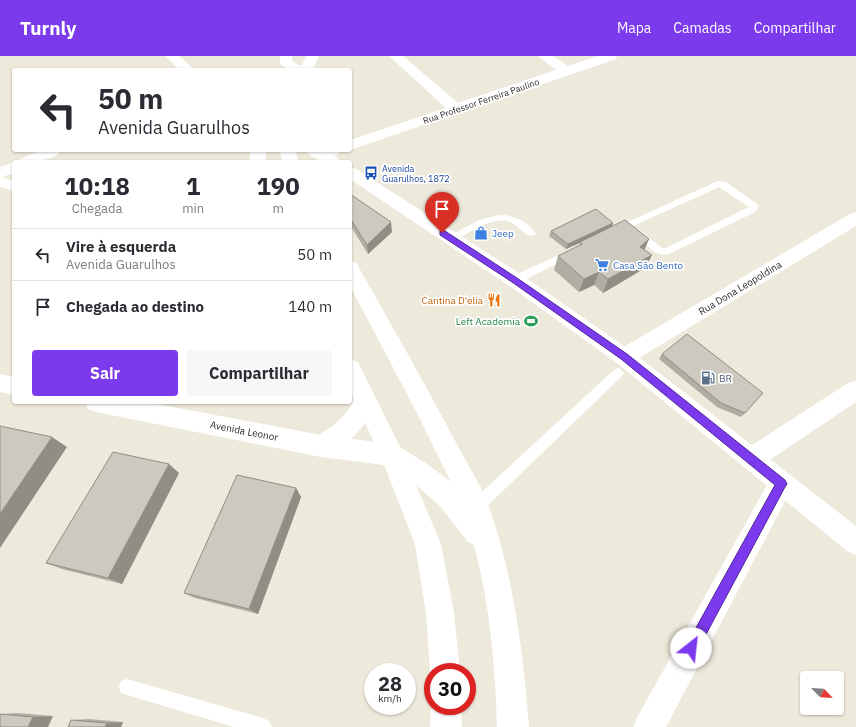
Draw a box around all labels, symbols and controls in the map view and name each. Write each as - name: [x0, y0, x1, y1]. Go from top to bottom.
- text: Turnly: [20, 16, 76, 40]
- text: Mapa: [617, 19, 651, 37]
- text: Camadas: [673, 19, 732, 37]
- text: Compartilhar: [754, 19, 836, 37]
- street label: Rua Professor Ferreira Paulino: [421, 76, 541, 126]
- text: 50 m: [98, 80, 163, 117]
- icon: left: [32, 84, 84, 136]
- text: Avenida Guarulhos: [98, 116, 250, 139]
- place label: Avenida Guarulhos, 1872: [382, 163, 450, 184]
- bus stop icon: Avenida Guarulhos, 1872: [363, 165, 379, 181]
- text: 10:18: [64, 170, 130, 202]
- text: 1: [186, 170, 200, 202]
- text: 190: [256, 170, 300, 202]
- pin: [425, 192, 459, 233]
- icon: arrive: [431, 198, 453, 220]
- text: Chegada: [72, 200, 123, 217]
- text: min: [182, 200, 204, 217]
- text: m: [272, 200, 284, 217]
- shop icon: Jeep: [473, 225, 489, 241]
- place label: Jeep: [492, 227, 514, 240]
- text: Vire à esquerda: [66, 237, 176, 256]
- icon: left: [32, 244, 54, 266]
- text: 50 m: [297, 245, 332, 264]
- text: Avenida Guarulhos: [66, 256, 176, 273]
- supermarket icon: Casa São Bento: [594, 257, 610, 273]
- street label: Rua Dona Leopoldina: [696, 258, 785, 318]
- place label: Casa São Bento: [613, 259, 683, 272]
- restaurant icon: Cantina D'elia: [486, 292, 502, 308]
- place label: Cantina D'elia: [422, 294, 484, 307]
- icon: arrive: [32, 296, 54, 318]
- text: Chegada ao destino: [66, 297, 204, 316]
- text: 140 m: [288, 297, 332, 316]
- sports icon: Left Academia: [523, 313, 539, 329]
- place label: Left Academia: [456, 315, 521, 328]
- button: Sair: [32, 350, 178, 396]
- button: Compartilhar: [186, 350, 332, 396]
- fuel station icon: BR: [700, 370, 716, 386]
- place label: BR: [719, 372, 732, 385]
- street label: Avenida Leonor: [209, 418, 280, 444]
- position arrow: [670, 627, 712, 669]
- speed limit sign: 30: [424, 663, 476, 715]
- text: 28: [378, 670, 402, 697]
- north arrow: [800, 671, 844, 715]
- map controls: [800, 671, 844, 715]
- text: km/h: [378, 692, 402, 705]

